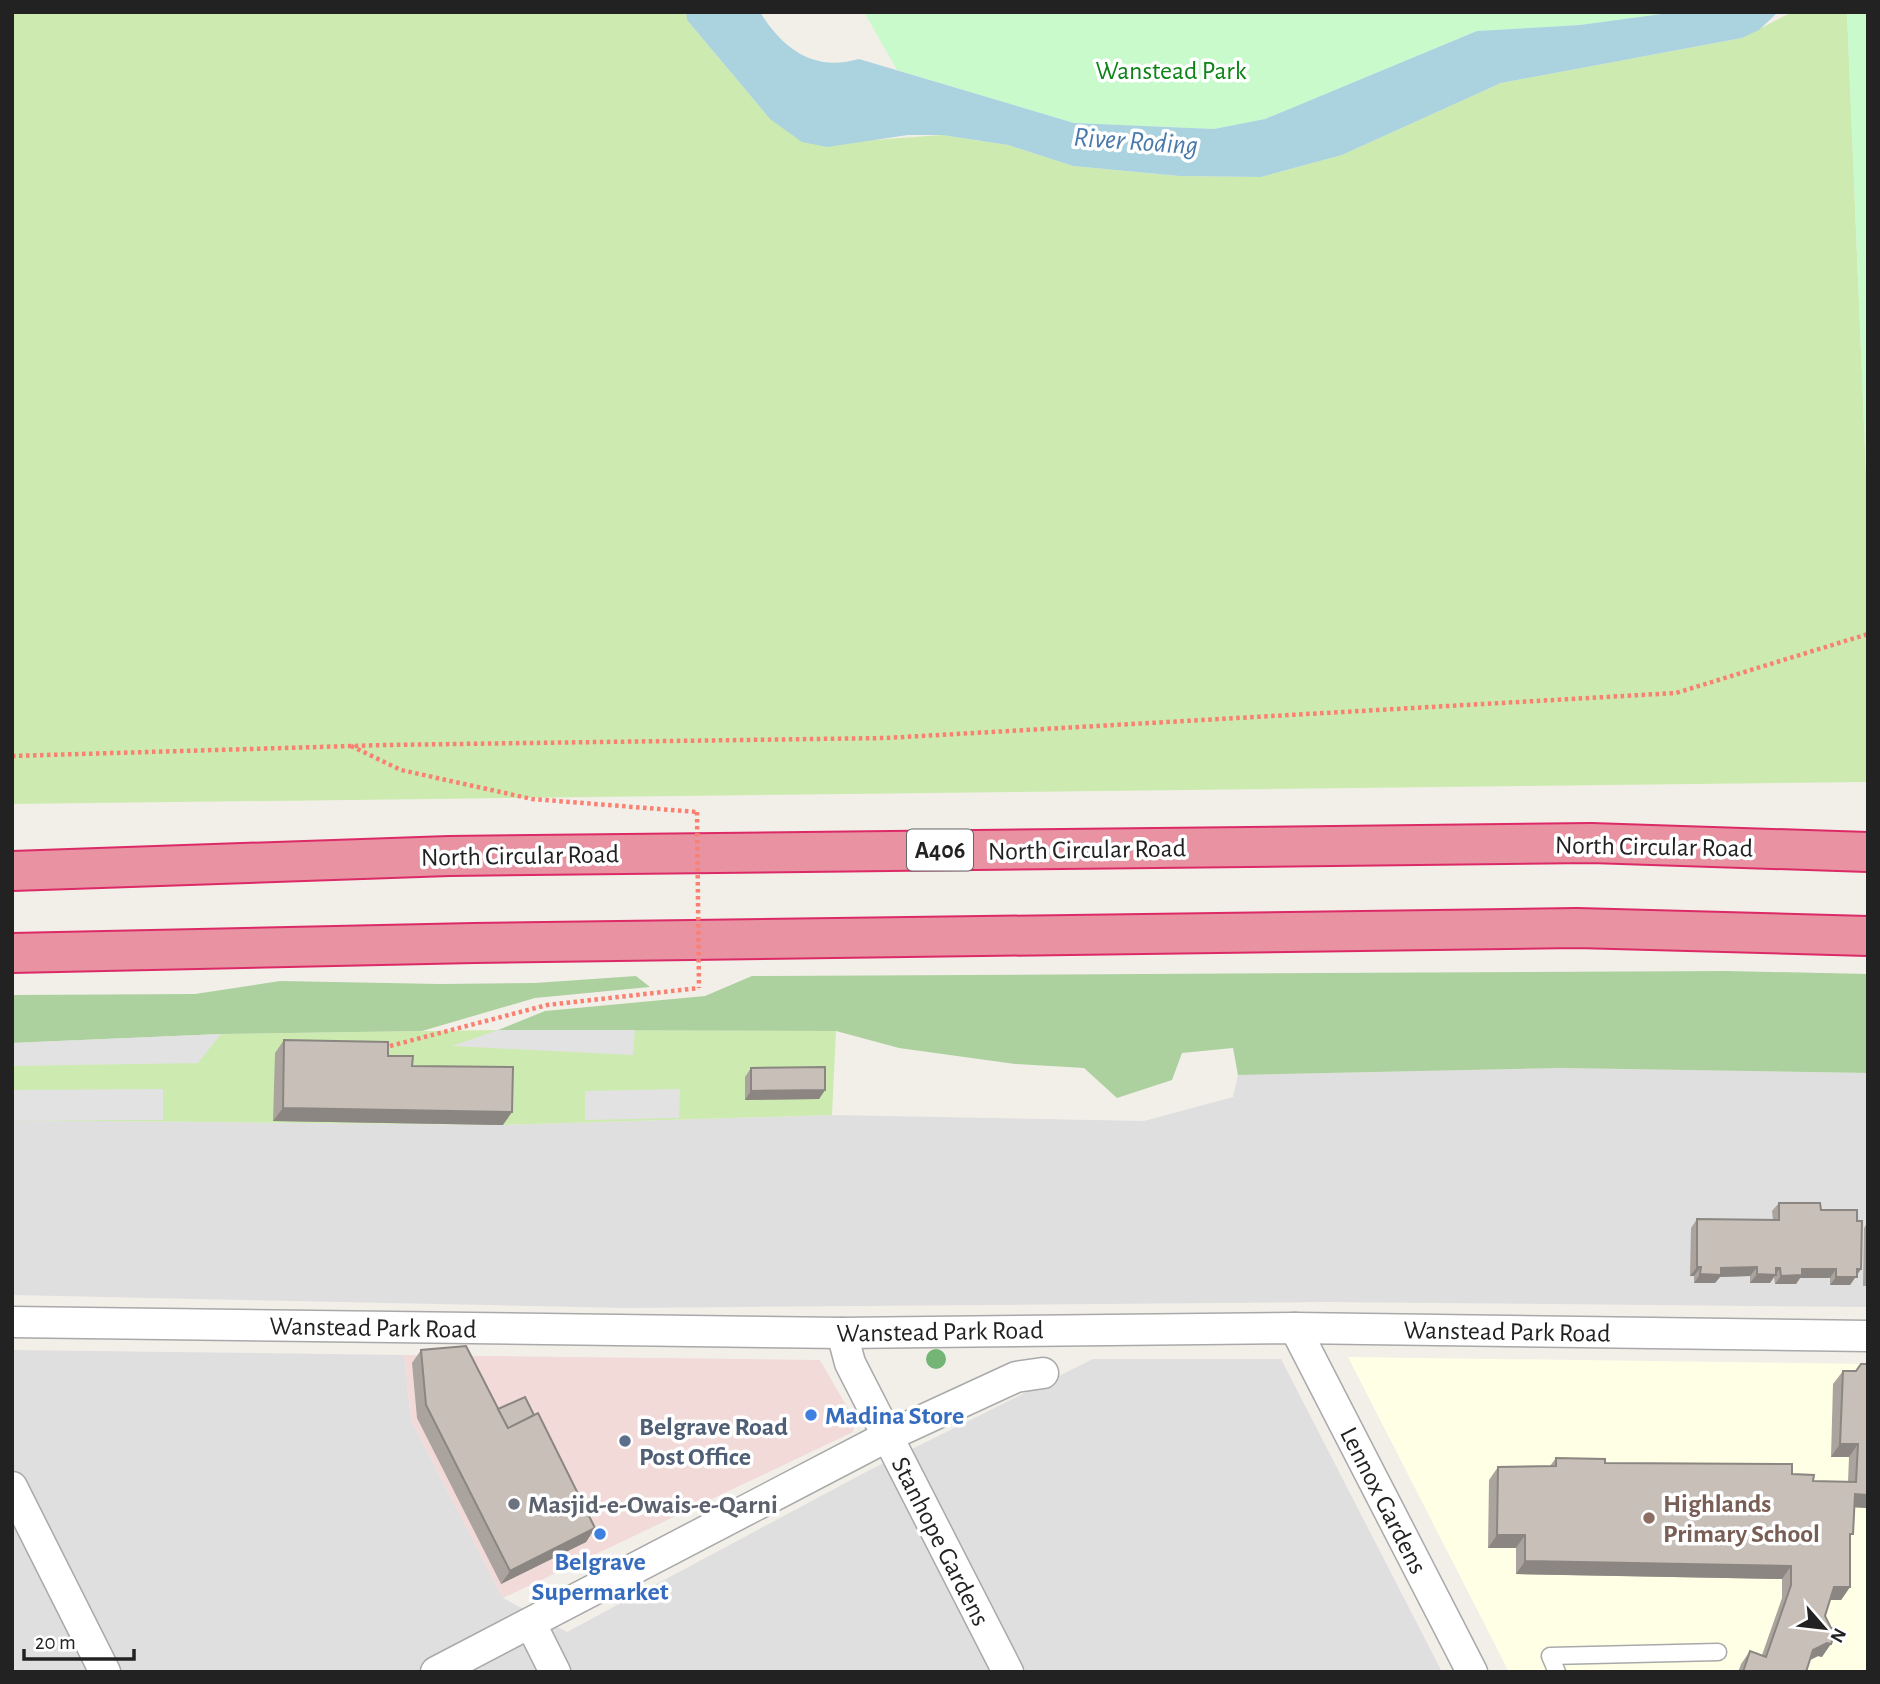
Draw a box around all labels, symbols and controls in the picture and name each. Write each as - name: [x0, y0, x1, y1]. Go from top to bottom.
- park label: Wanstead Park: [1095, 58, 1247, 84]
- water label: River Roding: [1073, 124, 1199, 160]
- road number: A406: [907, 830, 973, 870]
- street label: North Circular Road: [1555, 832, 1753, 862]
- street label: North Circular Road: [988, 835, 1186, 865]
- street label: North Circular Road: [421, 841, 619, 871]
- street label: Wanstead Park Road: [269, 1313, 477, 1343]
- street label: Wanstead Park Road: [836, 1317, 1044, 1347]
- street label: Wanstead Park Road: [1403, 1317, 1611, 1347]
- place label: Madina Store: [825, 1403, 964, 1429]
- marker: Madina Store: [803, 1407, 819, 1423]
- place label: Belgrave Road Post Office: [639, 1414, 788, 1470]
- street label: Lennox Gardens: [1335, 1423, 1431, 1578]
- marker: Belgrave Road Post Office: [617, 1433, 633, 1449]
- street label: Stanhope Gardens: [886, 1453, 994, 1630]
- place label: Highlands Primary School: [1663, 1491, 1820, 1547]
- place label: Masjid-e-Owais-e-Qarni: [528, 1492, 778, 1518]
- marker: Masjid-e-Owais-e-Qarni: [506, 1496, 522, 1512]
- marker: Highlands Primary School: [1641, 1510, 1657, 1526]
- marker: Belgrave Supermarket: [592, 1526, 608, 1542]
- place label: Belgrave Supermarket: [532, 1549, 669, 1605]
- north arrow: [1789, 1593, 1859, 1663]
- scale bar: [24, 1618, 135, 1662]
- text: N: [1826, 1625, 1849, 1646]
- text: 20 m: [35, 1632, 76, 1653]

